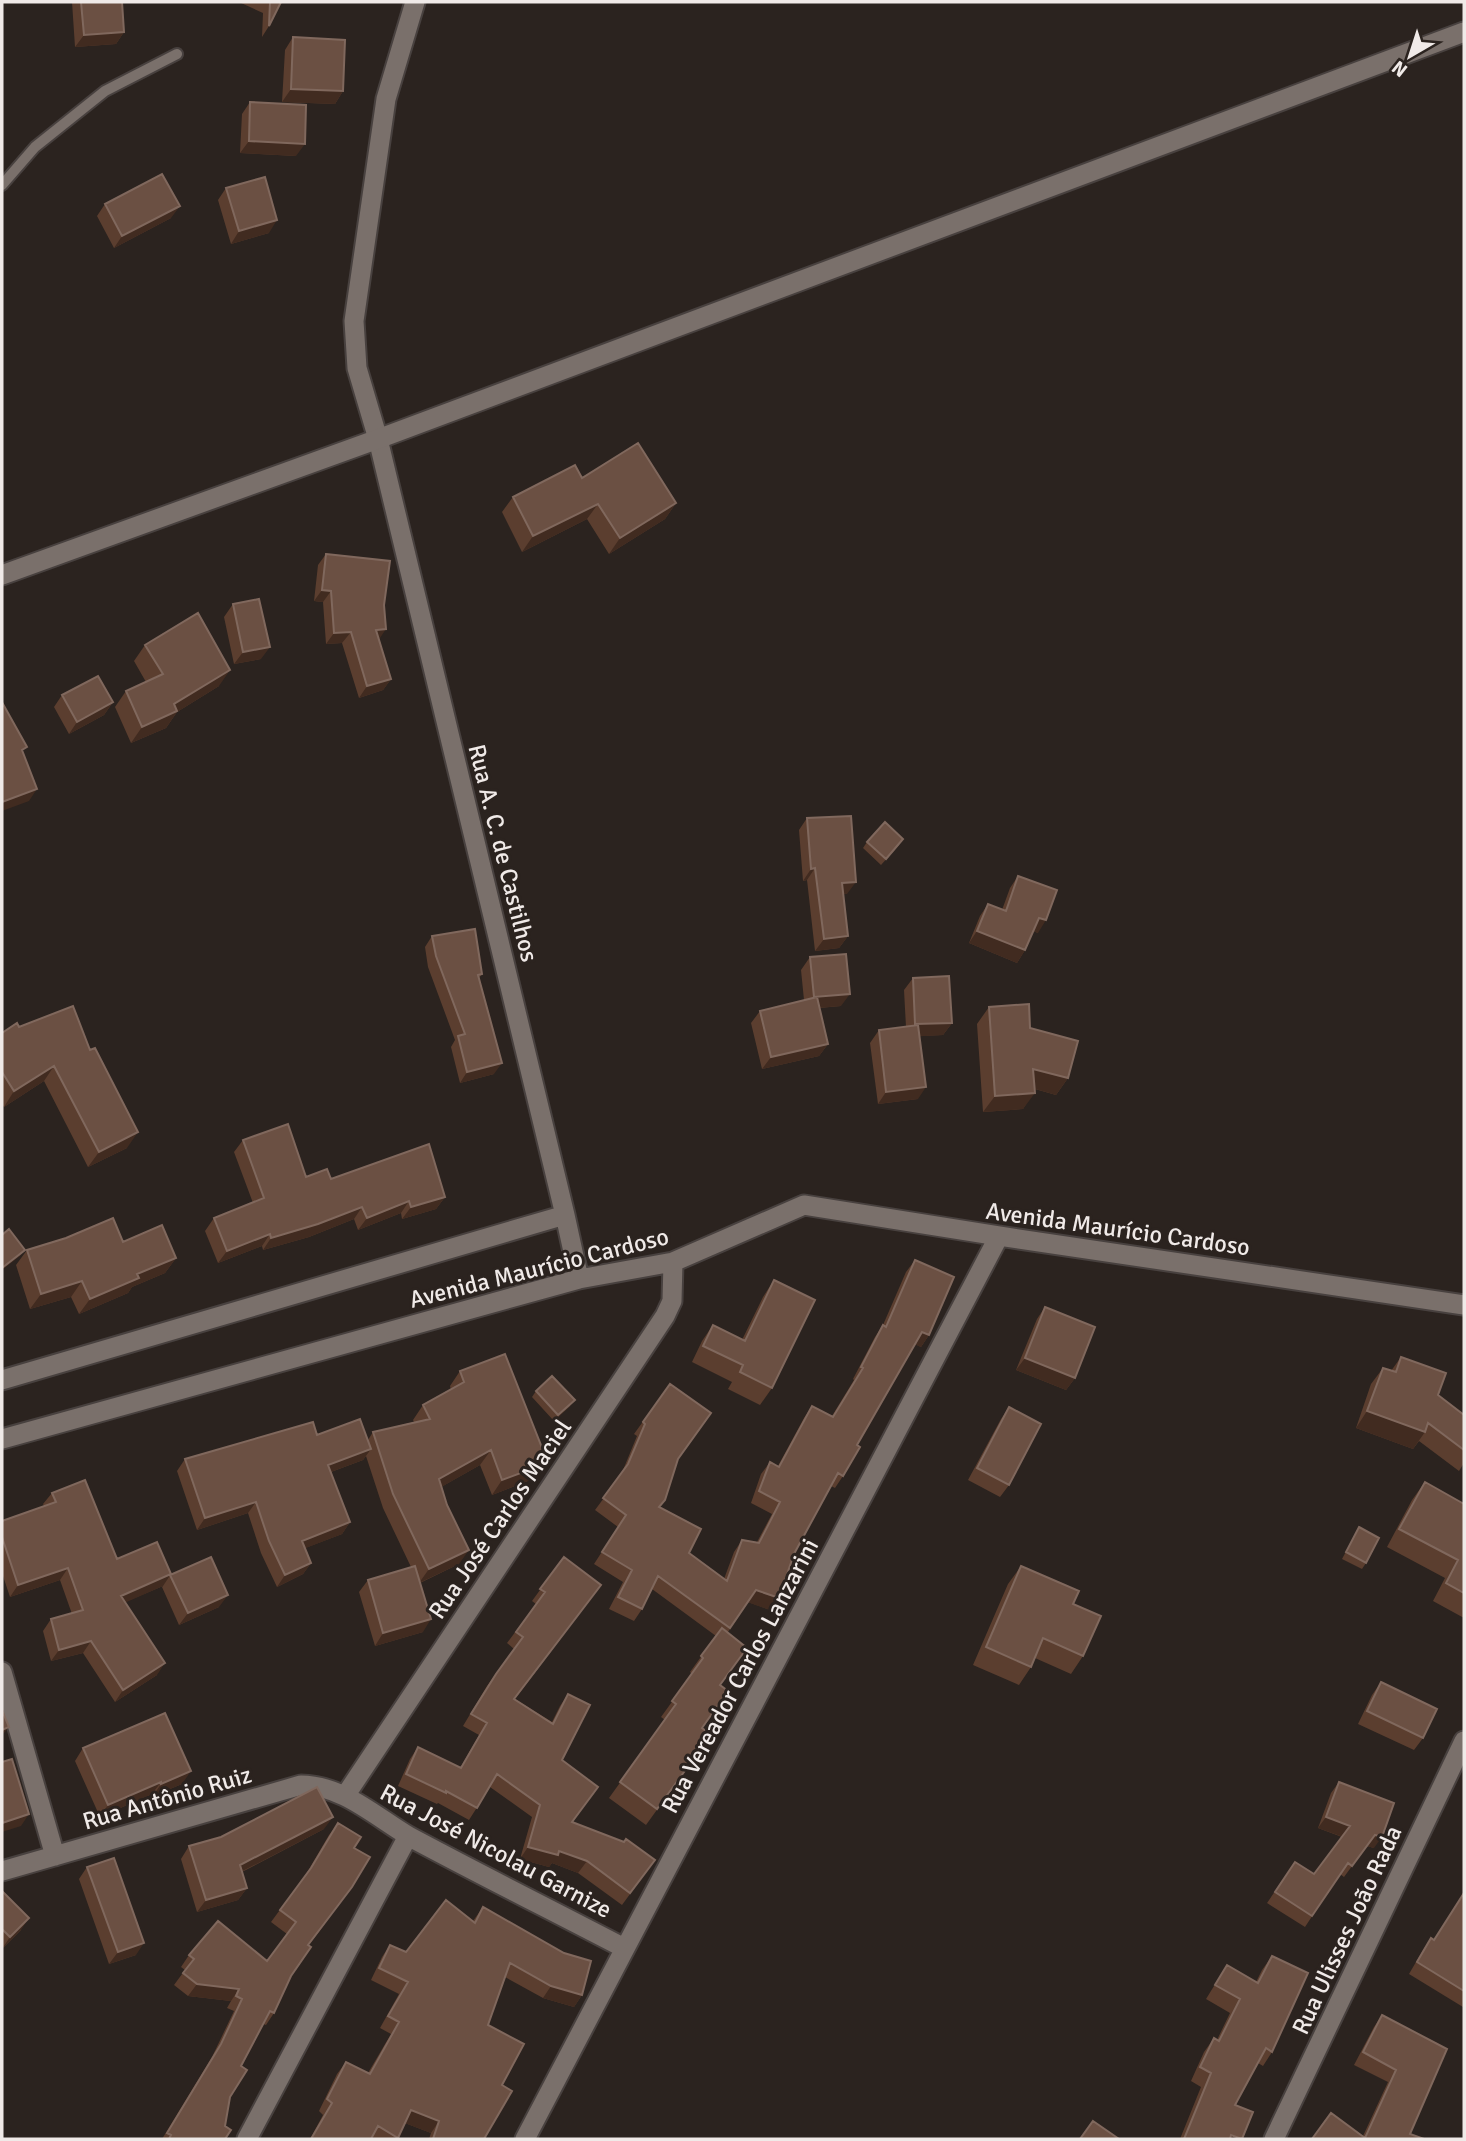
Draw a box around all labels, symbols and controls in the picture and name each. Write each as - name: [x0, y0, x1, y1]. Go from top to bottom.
- north arrow: [1375, 21, 1445, 91]
- text: N: [1387, 55, 1413, 82]
- street label: Rua A. C. de Castilhos: [461, 741, 545, 965]
- street label: Avenida Maurício Cardoso: [984, 1196, 1252, 1262]
- street label: Avenida Maurício Cardoso: [406, 1221, 672, 1315]
- street label: Rua José Carlos Maciel: [422, 1413, 578, 1625]
- street label: Rua Vereador Carlos Lanzarini: [655, 1533, 825, 1819]
- street label: Rua Antônio Ruiz: [79, 1760, 255, 1836]
- street label: Rua José Nicolau Garnize: [375, 1777, 617, 1925]
- street label: Rua Ulisses João Rada: [1285, 1821, 1409, 2039]

